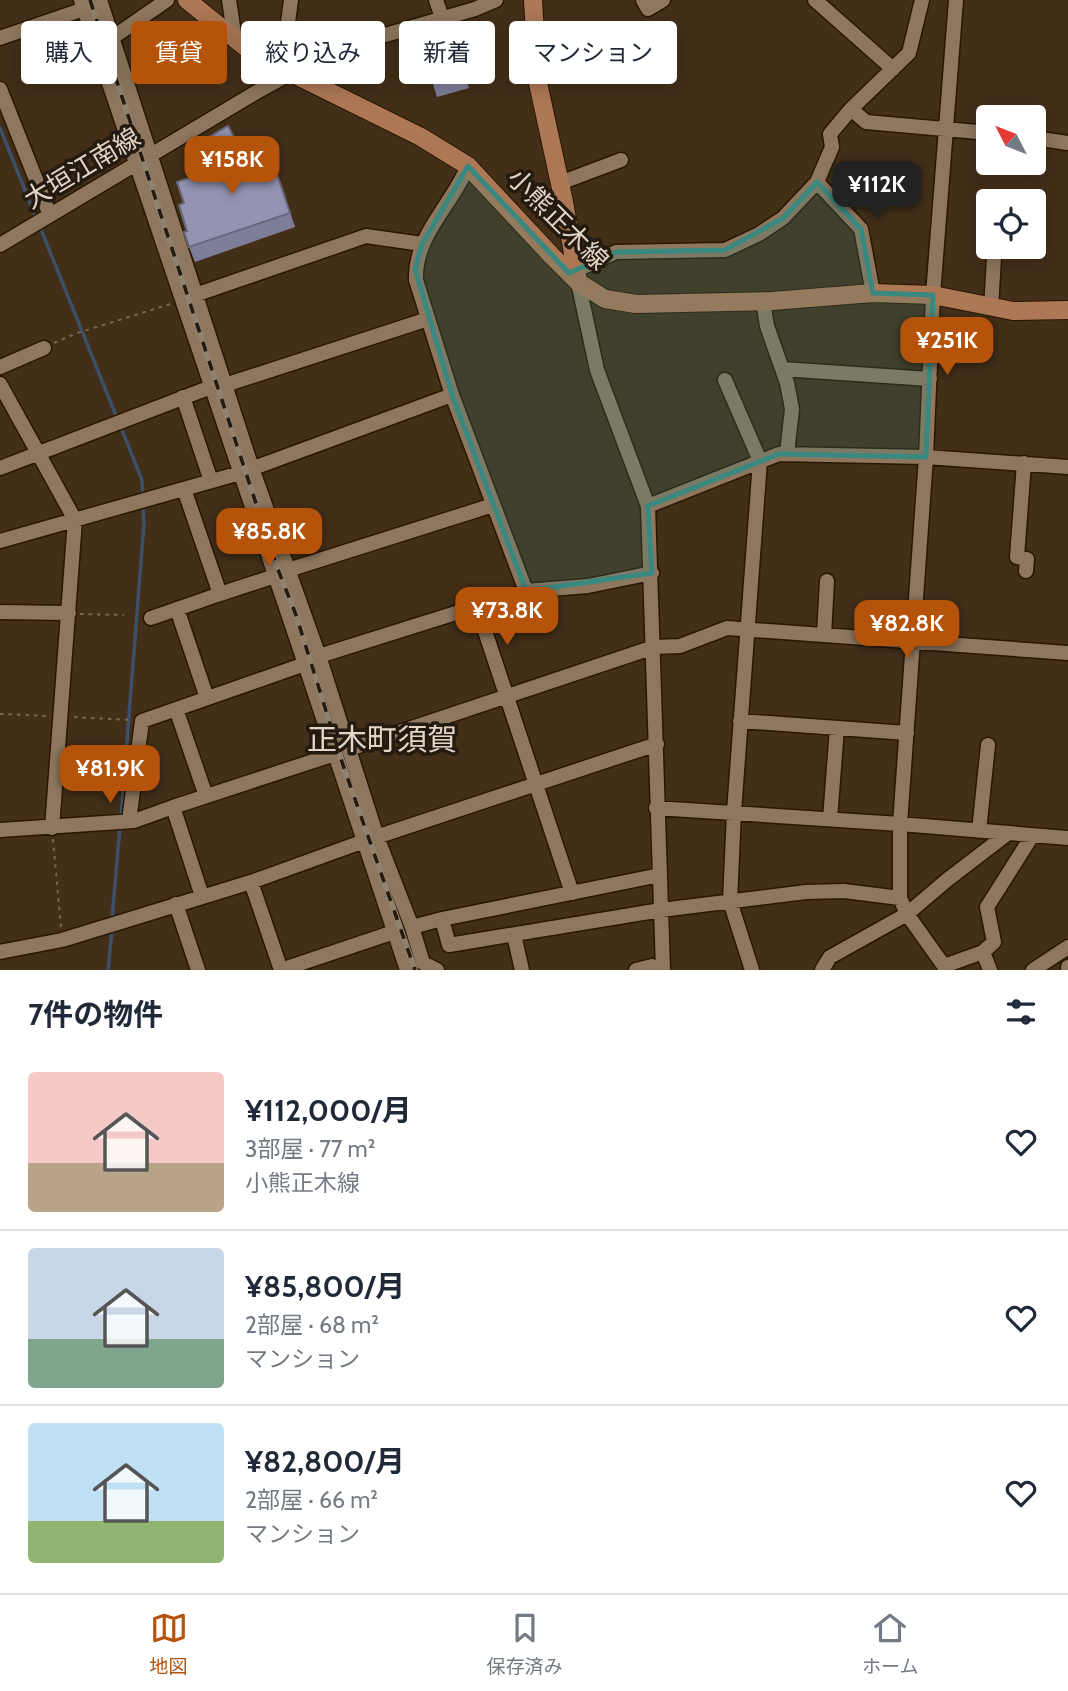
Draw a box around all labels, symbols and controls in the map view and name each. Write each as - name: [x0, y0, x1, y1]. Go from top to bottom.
- chip: 購入: [21, 21, 117, 84]
- chip: 賃貸: [131, 21, 227, 84]
- chip: 絞り込み: [241, 21, 385, 84]
- chip: 新着: [399, 21, 495, 84]
- chip: マンション: [509, 21, 677, 84]
- north arrow: [976, 105, 1046, 175]
- map controls: [976, 105, 1046, 259]
- street label: 大垣江南線: [18, 121, 146, 215]
- pin: ¥158K: [183, 136, 281, 196]
- text: ¥158K: [200, 145, 264, 173]
- street label: 小熊正木線: [501, 162, 615, 276]
- pin: ¥112K: [828, 162, 926, 221]
- text: ¥112K: [848, 170, 906, 198]
- button: locate: [976, 189, 1046, 259]
- pin: ¥251K: [898, 318, 996, 377]
- text: ¥251K: [916, 326, 978, 354]
- pin: ¥85.8K: [212, 508, 326, 568]
- text: ¥85.8K: [232, 517, 306, 545]
- pin: ¥73.8K: [450, 588, 564, 647]
- text: ¥73.8K: [471, 596, 543, 624]
- pin: ¥82.8K: [850, 600, 964, 660]
- text: ¥82.8K: [870, 609, 944, 637]
- district label: 正木町須賀: [307, 721, 457, 758]
- pin: ¥81.9K: [53, 746, 167, 805]
- text: ¥81.9K: [76, 754, 144, 782]
- icon: filters: [1002, 993, 1040, 1031]
- text: 7件の物件: [28, 996, 163, 1033]
- text: ¥112,000/月: [245, 1092, 412, 1129]
- icon: home: [84, 1100, 168, 1184]
- icon: heart: [1002, 1123, 1040, 1161]
- text: 3部屋 · 77 m²: [245, 1135, 375, 1163]
- text: 小熊正木線: [245, 1169, 360, 1197]
- text: ¥85,800/月: [245, 1268, 405, 1305]
- icon: home: [84, 1276, 168, 1360]
- icon: heart: [1002, 1299, 1040, 1337]
- text: 2部屋 · 68 m²: [245, 1311, 379, 1339]
- text: マンション: [245, 1345, 360, 1373]
- text: ¥82,800/月: [245, 1443, 405, 1480]
- icon: home: [84, 1451, 168, 1535]
- icon: heart: [1002, 1474, 1040, 1512]
- text: 2部屋 · 66 m²: [245, 1486, 378, 1514]
- text: マンション: [245, 1520, 360, 1548]
- tab: 地図: [150, 1609, 188, 1678]
- tab: 保存済み: [487, 1609, 563, 1678]
- tab: ホーム: [862, 1609, 918, 1678]

